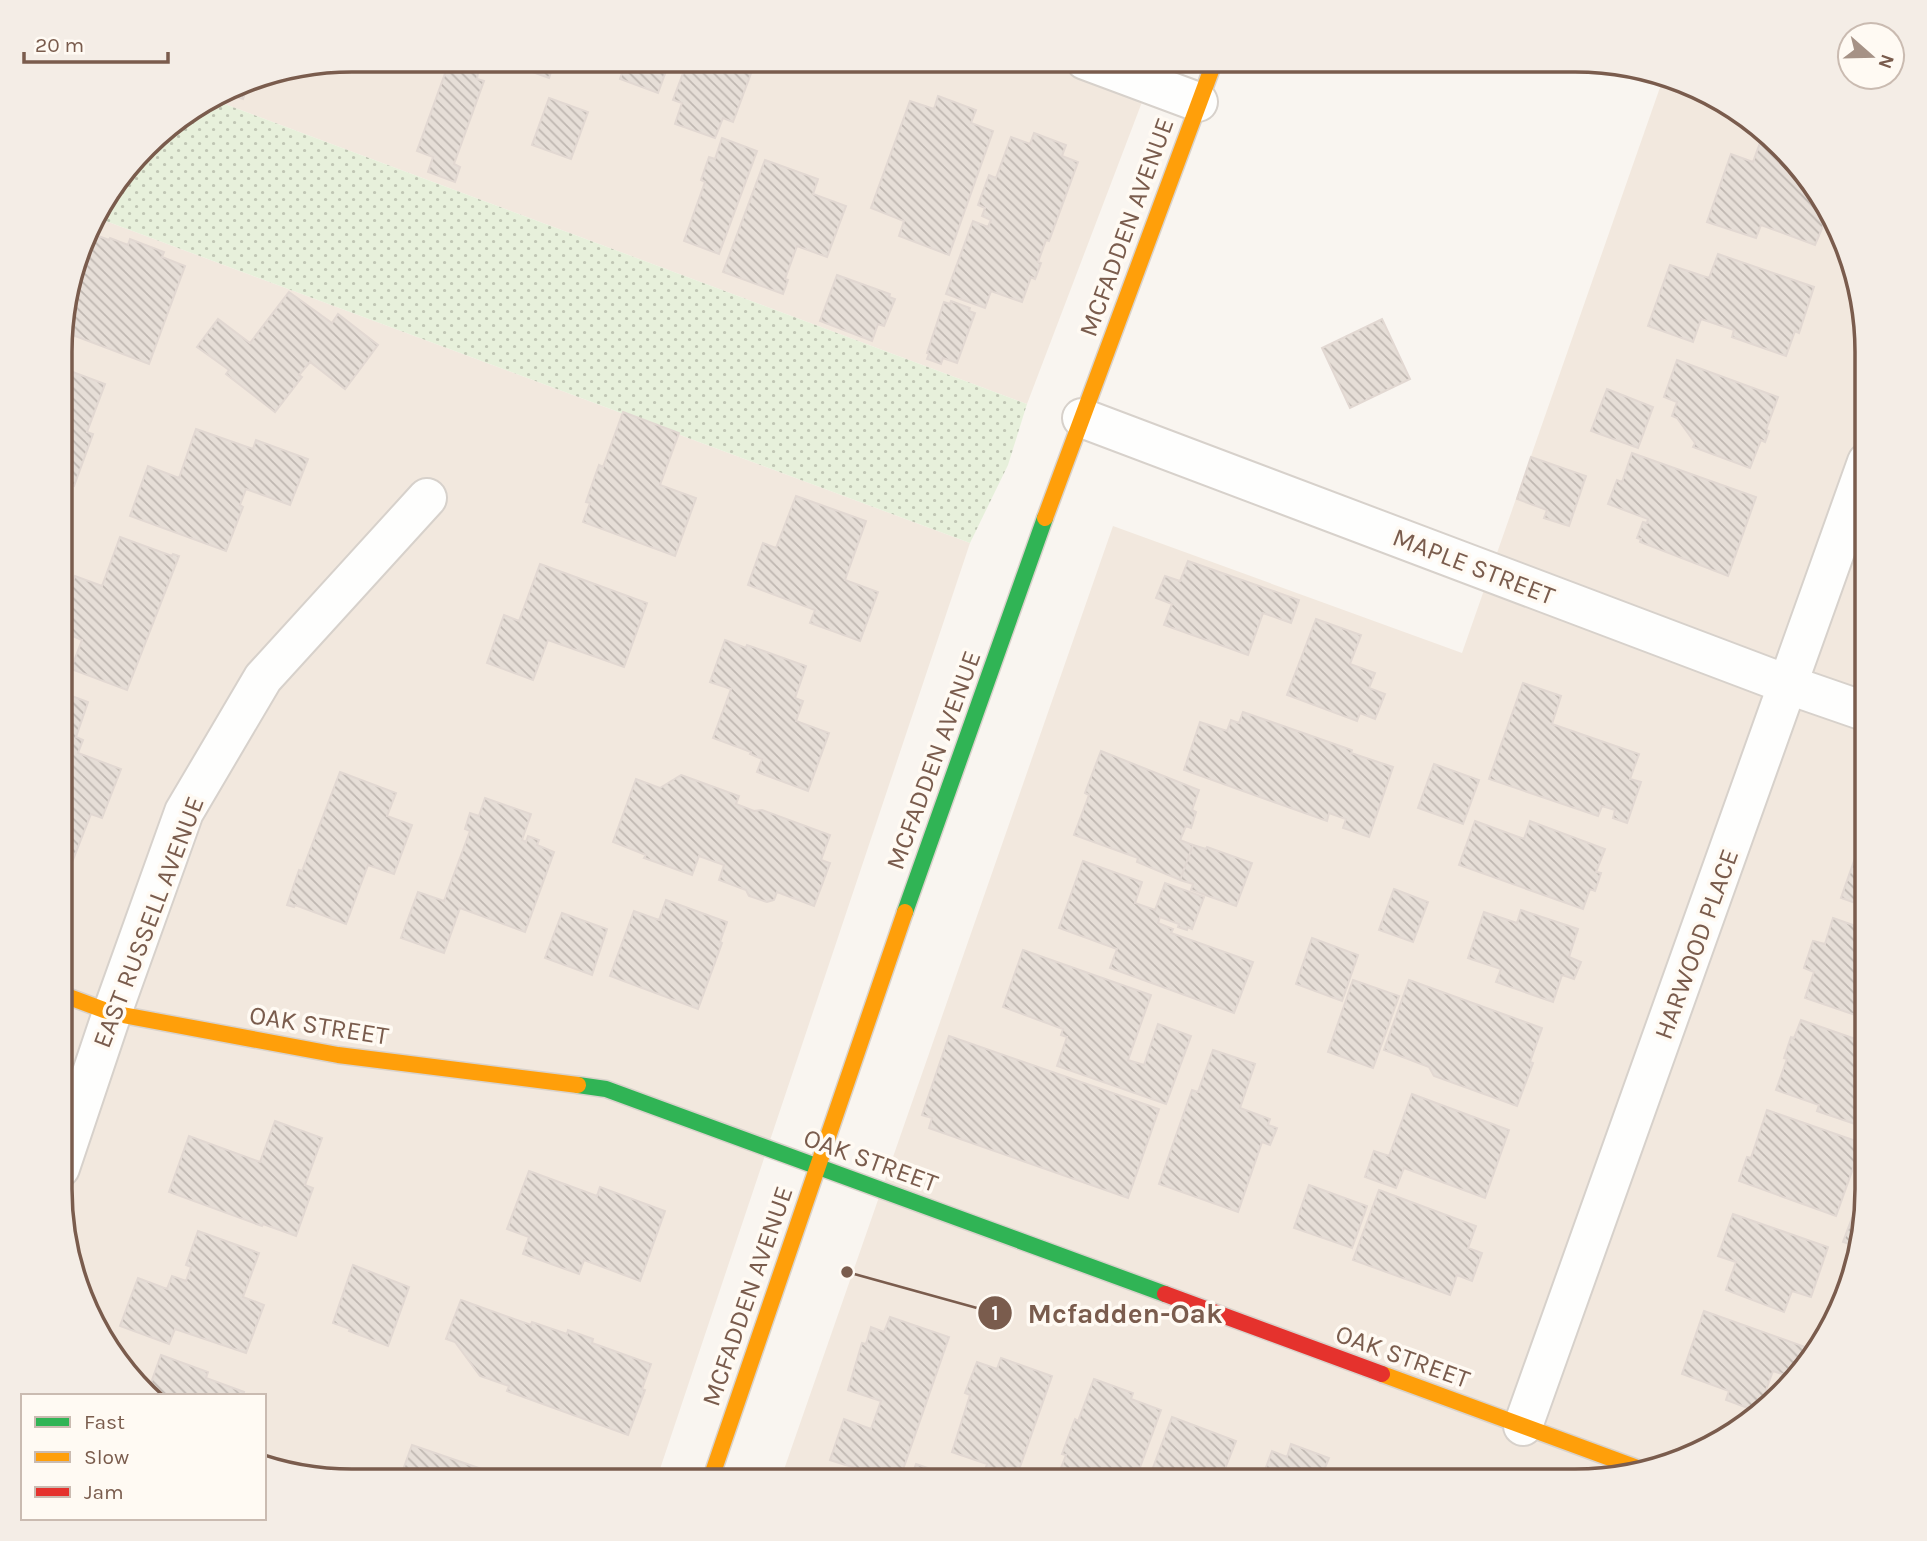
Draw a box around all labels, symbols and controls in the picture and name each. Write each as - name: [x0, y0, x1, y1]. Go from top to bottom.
- scale bar: [24, 21, 168, 65]
- north arrow: [1836, 21, 1906, 91]
- text: 20 m: [35, 33, 84, 57]
- text: N: [1873, 51, 1899, 72]
- street label: MCFADDEN AVENUE: [1072, 113, 1180, 341]
- street label: MAPLE STREET: [1388, 521, 1559, 612]
- street label: MCFADDEN AVENUE: [879, 646, 987, 874]
- street label: EAST RUSSELL AVENUE: [86, 792, 211, 1052]
- street label: HARWOOD PLACE: [1648, 845, 1745, 1044]
- street label: OAK STREET: [247, 999, 391, 1052]
- street label: OAK STREET: [799, 1122, 942, 1199]
- street label: MCFADDEN AVENUE: [695, 1182, 800, 1410]
- callout: Mcfadden-Oak: [978, 1288, 1236, 1337]
- text: Mcfadden-Oak: [1027, 1297, 1223, 1330]
- text: 1: [991, 1301, 999, 1325]
- street label: OAK STREET: [1331, 1318, 1474, 1395]
- legend: [21, 1394, 266, 1520]
- text: Fast: [84, 1410, 125, 1434]
- text: Slow: [84, 1445, 129, 1469]
- text: Jam: [84, 1480, 124, 1504]

